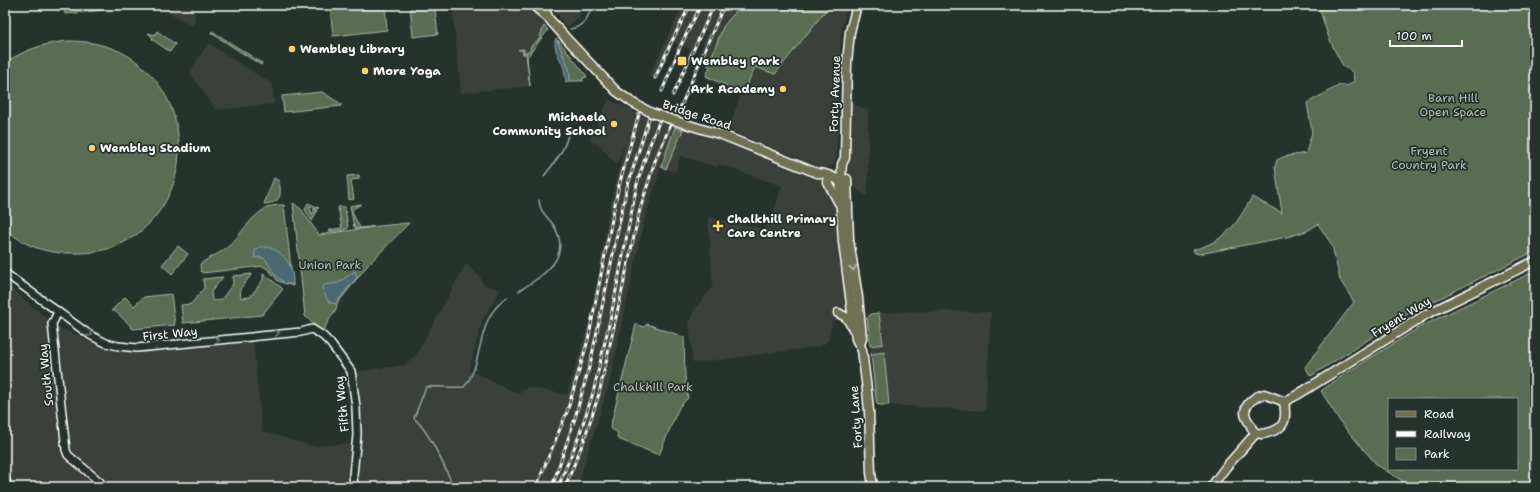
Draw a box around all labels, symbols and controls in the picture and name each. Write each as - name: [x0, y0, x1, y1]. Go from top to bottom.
- scale bar: [1390, 22, 1462, 48]
- text: 100 m: [1396, 28, 1432, 44]
- place label: Wembley Library: [300, 41, 405, 57]
- marker: Wembley Library: [287, 44, 297, 54]
- place label: Wembley Park: [691, 53, 780, 69]
- marker: Wembley Park: [676, 55, 688, 67]
- street label: Forty Avenue: [826, 55, 844, 133]
- place label: More Yoga: [373, 63, 442, 79]
- marker: More Yoga: [360, 66, 370, 76]
- place label: Ark Academy: [690, 81, 775, 97]
- marker: Ark Academy: [778, 84, 788, 94]
- park label: Barn Hill Open Space: [1420, 90, 1487, 120]
- street label: Bridge Road: [661, 96, 734, 134]
- place label: Michaela Community School: [493, 109, 607, 139]
- marker: Michaela Community School: [609, 119, 619, 129]
- place label: Wembley Stadium: [100, 140, 211, 156]
- marker: Wembley Stadium: [87, 143, 97, 153]
- park label: Fryent Country Park: [1391, 143, 1467, 173]
- place label: Chalkhill Primary Care Centre: [727, 211, 836, 241]
- marker: Chalkhill Primary Care Centre: [712, 220, 724, 232]
- park label: Union Park: [299, 257, 362, 273]
- one-way arrow: [848, 265, 857, 272]
- street label: Fryent Way: [1368, 293, 1434, 341]
- street label: First Way: [142, 323, 198, 345]
- one-way arrow: [274, 329, 280, 338]
- one-way arrow: [86, 330, 93, 337]
- one-way arrow: [214, 335, 220, 344]
- street label: South Way: [35, 343, 57, 407]
- street label: Fifth Way: [331, 375, 353, 433]
- park label: Chalkhill Park: [613, 379, 693, 395]
- street label: Forty Lane: [846, 385, 866, 449]
- legend: [1388, 398, 1518, 470]
- text: Road: [1424, 406, 1455, 422]
- text: Railway: [1424, 426, 1471, 442]
- text: Park: [1424, 446, 1450, 462]

